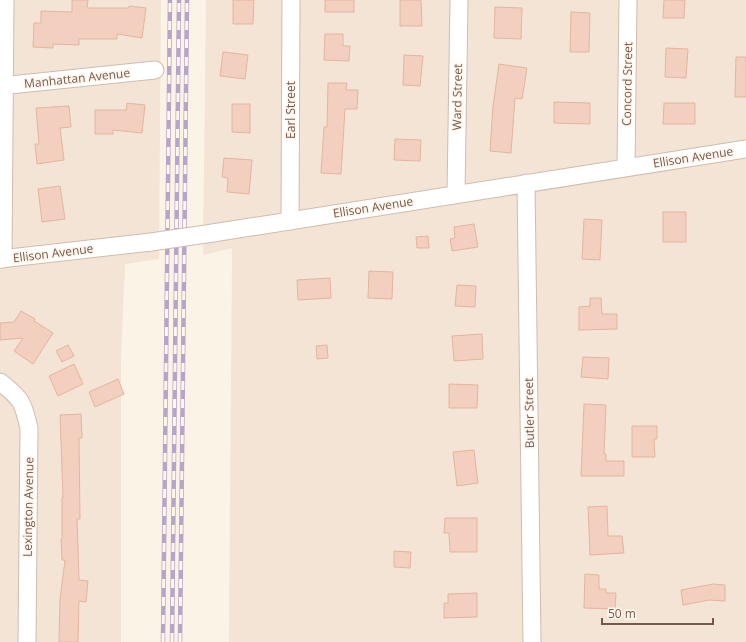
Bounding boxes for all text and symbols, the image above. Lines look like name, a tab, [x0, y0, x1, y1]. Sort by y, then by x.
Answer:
street label: Concord Street	[618, 42, 636, 126]
street label: Manhattan Avenue	[23, 64, 131, 92]
street label: Ward Street	[448, 64, 466, 130]
street label: Earl Street	[282, 81, 299, 139]
street label: Ellison Avenue	[652, 142, 735, 172]
street label: Ellison Avenue	[332, 192, 415, 222]
street label: Ellison Avenue	[12, 240, 94, 266]
street label: Butler Street	[520, 378, 538, 448]
street label: Lexington Avenue	[19, 457, 37, 557]
scale bar	[602, 600, 713, 626]
text: 50 m	[608, 605, 636, 622]

